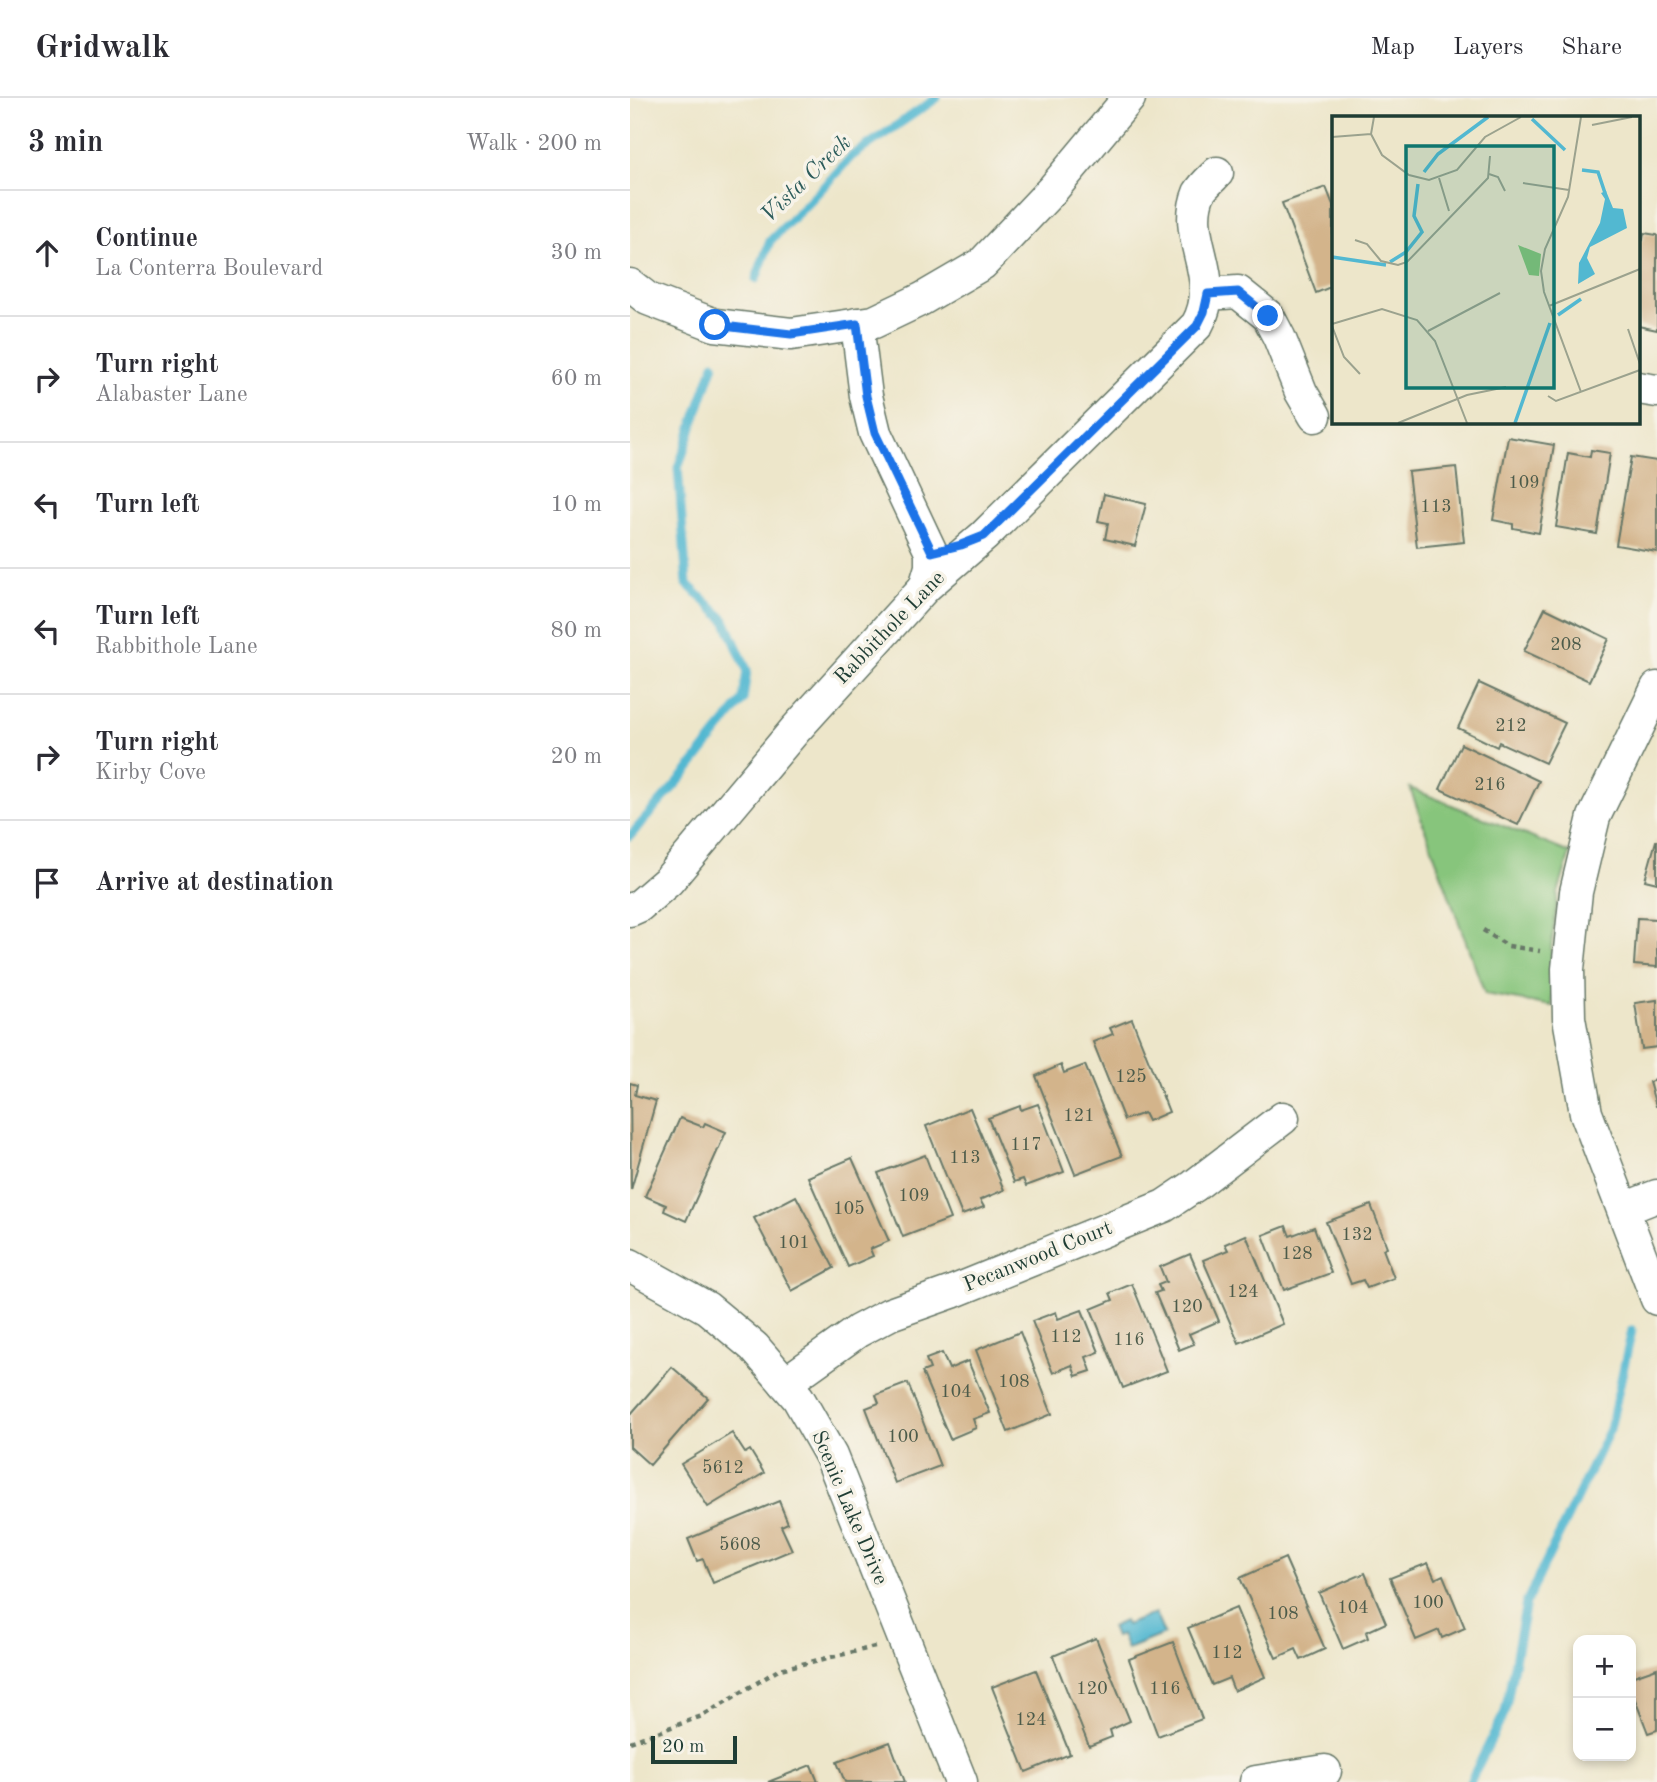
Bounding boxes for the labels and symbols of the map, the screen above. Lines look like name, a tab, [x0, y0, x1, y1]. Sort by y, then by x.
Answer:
inset map	[1332, 116, 1640, 424]
water label: Vista Creek	[756, 131, 856, 227]
route end	[1252, 300, 1283, 331]
route start	[699, 309, 730, 340]
house number: 109	[1508, 474, 1540, 492]
house number: 113	[1420, 498, 1452, 516]
street label: Rabbithole Lane	[831, 567, 949, 689]
house number: 208	[1550, 636, 1582, 654]
house number: 212	[1495, 717, 1527, 735]
house number: 216	[1474, 776, 1506, 794]
house number: 125	[1115, 1068, 1147, 1086]
house number: 121	[1063, 1107, 1095, 1125]
house number: 117	[1010, 1136, 1042, 1154]
house number: 113	[949, 1149, 981, 1167]
house number: 109	[898, 1187, 930, 1205]
house number: 105	[833, 1200, 865, 1218]
street label: Pecanwood Court	[961, 1218, 1115, 1296]
house number: 132	[1341, 1226, 1373, 1244]
house number: 101	[778, 1234, 810, 1252]
house number: 128	[1281, 1245, 1313, 1263]
house number: 124	[1227, 1283, 1259, 1301]
house number: 120	[1171, 1298, 1203, 1316]
house number: 112	[1050, 1328, 1082, 1346]
house number: 116	[1113, 1331, 1145, 1349]
house number: 108	[998, 1373, 1030, 1391]
house number: 104	[940, 1383, 972, 1401]
street label: Scenic Lake Drive	[807, 1428, 891, 1588]
house number: 100	[887, 1428, 919, 1446]
house number: 5612	[702, 1459, 744, 1477]
house number: 5608	[719, 1536, 761, 1554]
house number: 100	[1412, 1594, 1444, 1612]
house number: 104	[1337, 1599, 1369, 1617]
house number: 108	[1267, 1605, 1299, 1623]
house number: 112	[1211, 1644, 1243, 1662]
house number: 120	[1076, 1680, 1108, 1698]
house number: 116	[1149, 1680, 1181, 1698]
house number: 124	[1015, 1711, 1047, 1729]
scale bar	[651, 1733, 737, 1765]

